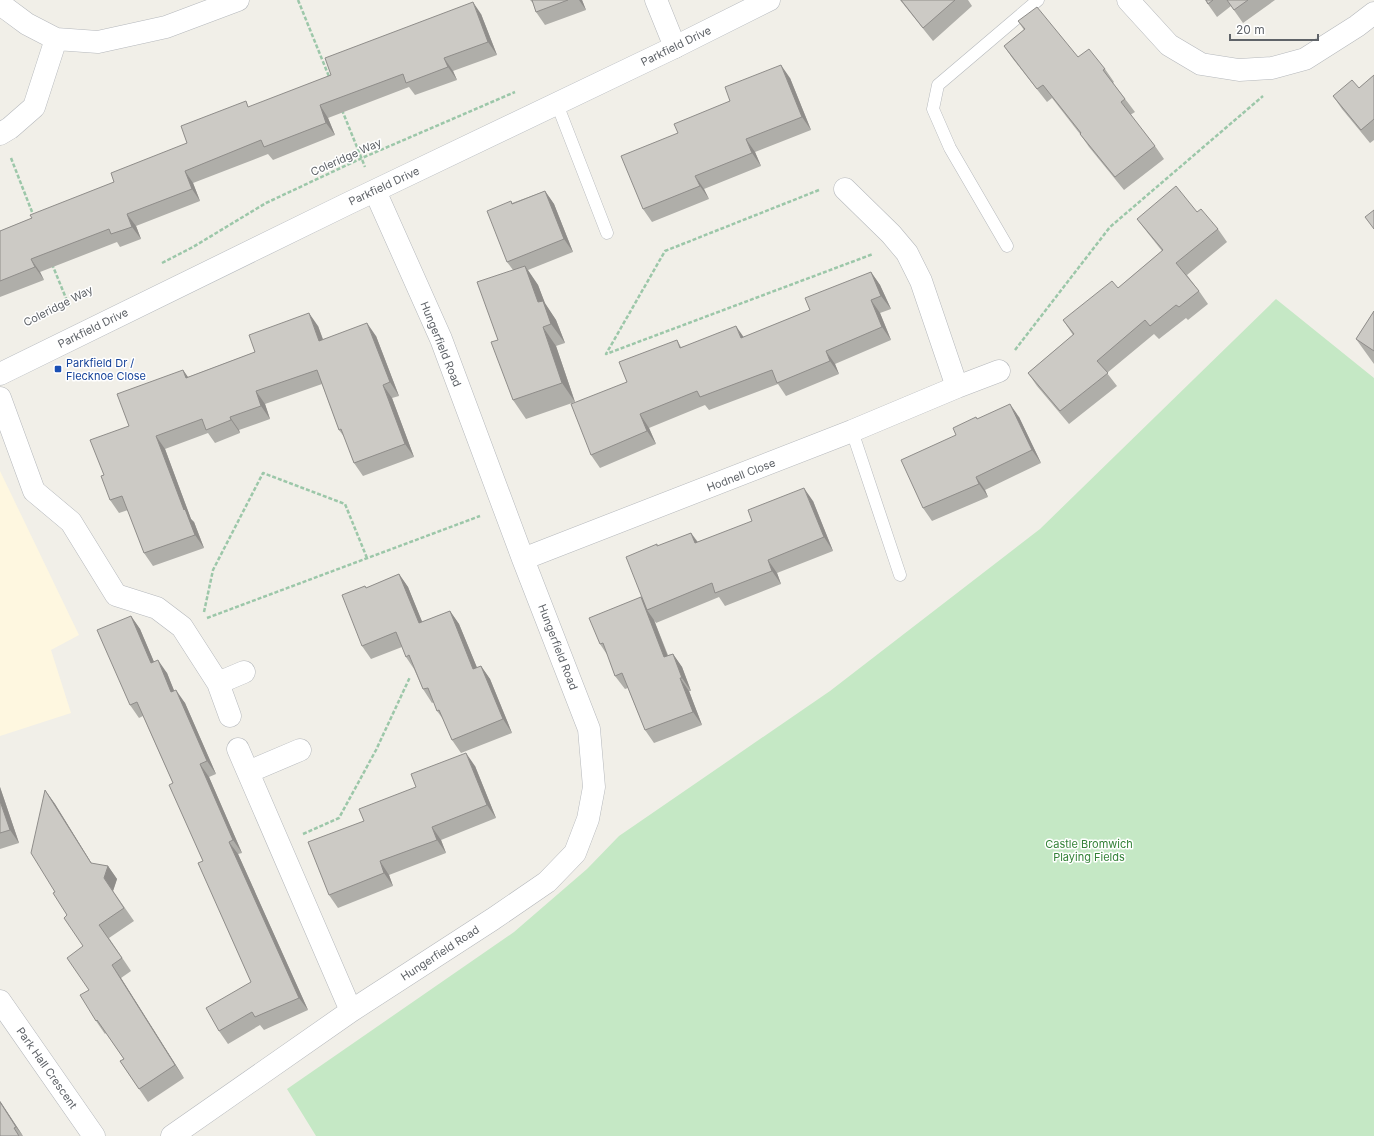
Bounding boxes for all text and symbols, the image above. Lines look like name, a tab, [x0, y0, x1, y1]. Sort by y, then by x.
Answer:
scale bar	[1230, 16, 1318, 42]
text: 20 m	[1236, 22, 1265, 37]
street label: Parkfield Drive	[639, 23, 713, 69]
street label: Coleridge Way	[308, 135, 384, 179]
street label: Parkfield Drive	[346, 163, 422, 209]
street label: Coleridge Way	[21, 282, 95, 330]
street label: Hungerfield Road	[417, 299, 465, 389]
street label: Parkfield Drive	[56, 305, 130, 351]
place label: Parkfield Dr / Flecknoe Close	[66, 356, 146, 383]
marker: Parkfield Dr / Flecknoe Close	[53, 364, 63, 374]
street label: Hodnell Close	[705, 455, 777, 495]
street label: Hungerfield Road	[535, 602, 581, 692]
park label: Castle Bromwich Playing Fields	[1045, 837, 1133, 864]
street label: Hungerfield Road	[398, 922, 482, 984]
street label: Park Hall Crescent	[14, 1024, 81, 1112]

